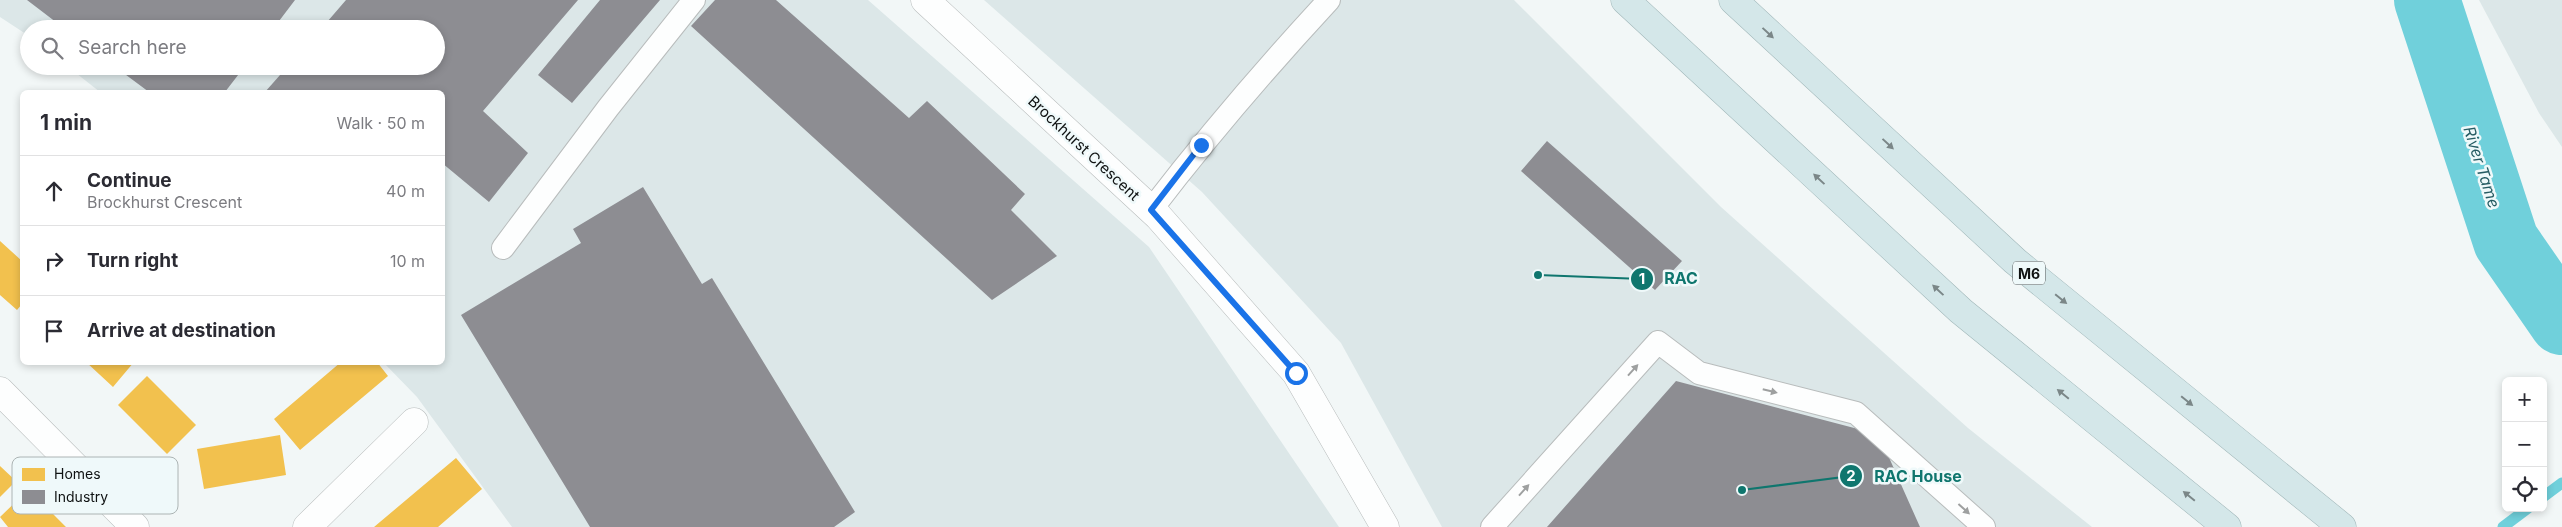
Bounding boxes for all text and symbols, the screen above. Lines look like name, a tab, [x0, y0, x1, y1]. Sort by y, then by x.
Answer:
search box	[20, 20, 445, 75]
one-way arrow	[1762, 27, 1774, 39]
icon: search	[38, 34, 66, 62]
text: Search here	[78, 36, 187, 59]
street label: Brockhurst Crescent	[1024, 91, 1144, 205]
text: 1 min	[40, 110, 92, 135]
text: Walk · 50 m	[336, 113, 425, 133]
water label: River Tame	[2459, 124, 2505, 210]
route end	[1190, 134, 1213, 157]
one-way arrow	[1881, 138, 1894, 149]
text: Continue	[87, 169, 172, 192]
one-way arrow	[1813, 173, 1825, 185]
icon: ahead	[40, 177, 68, 205]
text: 40 m	[386, 181, 425, 201]
text: Brockhurst Crescent	[87, 192, 242, 212]
icon: right	[40, 247, 68, 275]
text: Turn right	[87, 249, 178, 272]
text: 10 m	[390, 251, 425, 271]
road number: M6	[2013, 262, 2045, 284]
callout: RAC	[1629, 263, 1708, 294]
text: RAC	[1664, 268, 1698, 288]
text: 1	[1639, 269, 1645, 288]
one-way arrow	[1932, 284, 1944, 296]
one-way arrow	[2054, 293, 2067, 304]
icon: arrive	[40, 317, 68, 345]
text: Arrive at destination	[87, 319, 276, 342]
route start	[1285, 362, 1308, 385]
one-way arrow	[1627, 365, 1639, 377]
map controls	[2502, 377, 2547, 512]
button: +	[2502, 377, 2547, 422]
one-way arrow	[1763, 387, 1778, 395]
one-way arrow	[2057, 388, 2070, 399]
one-way arrow	[2180, 395, 2193, 406]
button: −	[2502, 422, 2547, 467]
legend	[12, 457, 178, 514]
callout: RAC House	[1839, 461, 1971, 492]
text: Homes	[54, 465, 101, 482]
text: 2	[1846, 466, 1856, 485]
text: RAC House	[1874, 466, 1962, 486]
button: locate	[2502, 467, 2547, 512]
one-way arrow	[1518, 485, 1530, 497]
text: Industry	[54, 488, 108, 505]
one-way arrow	[2183, 491, 2196, 502]
one-way arrow	[1957, 503, 1969, 515]

